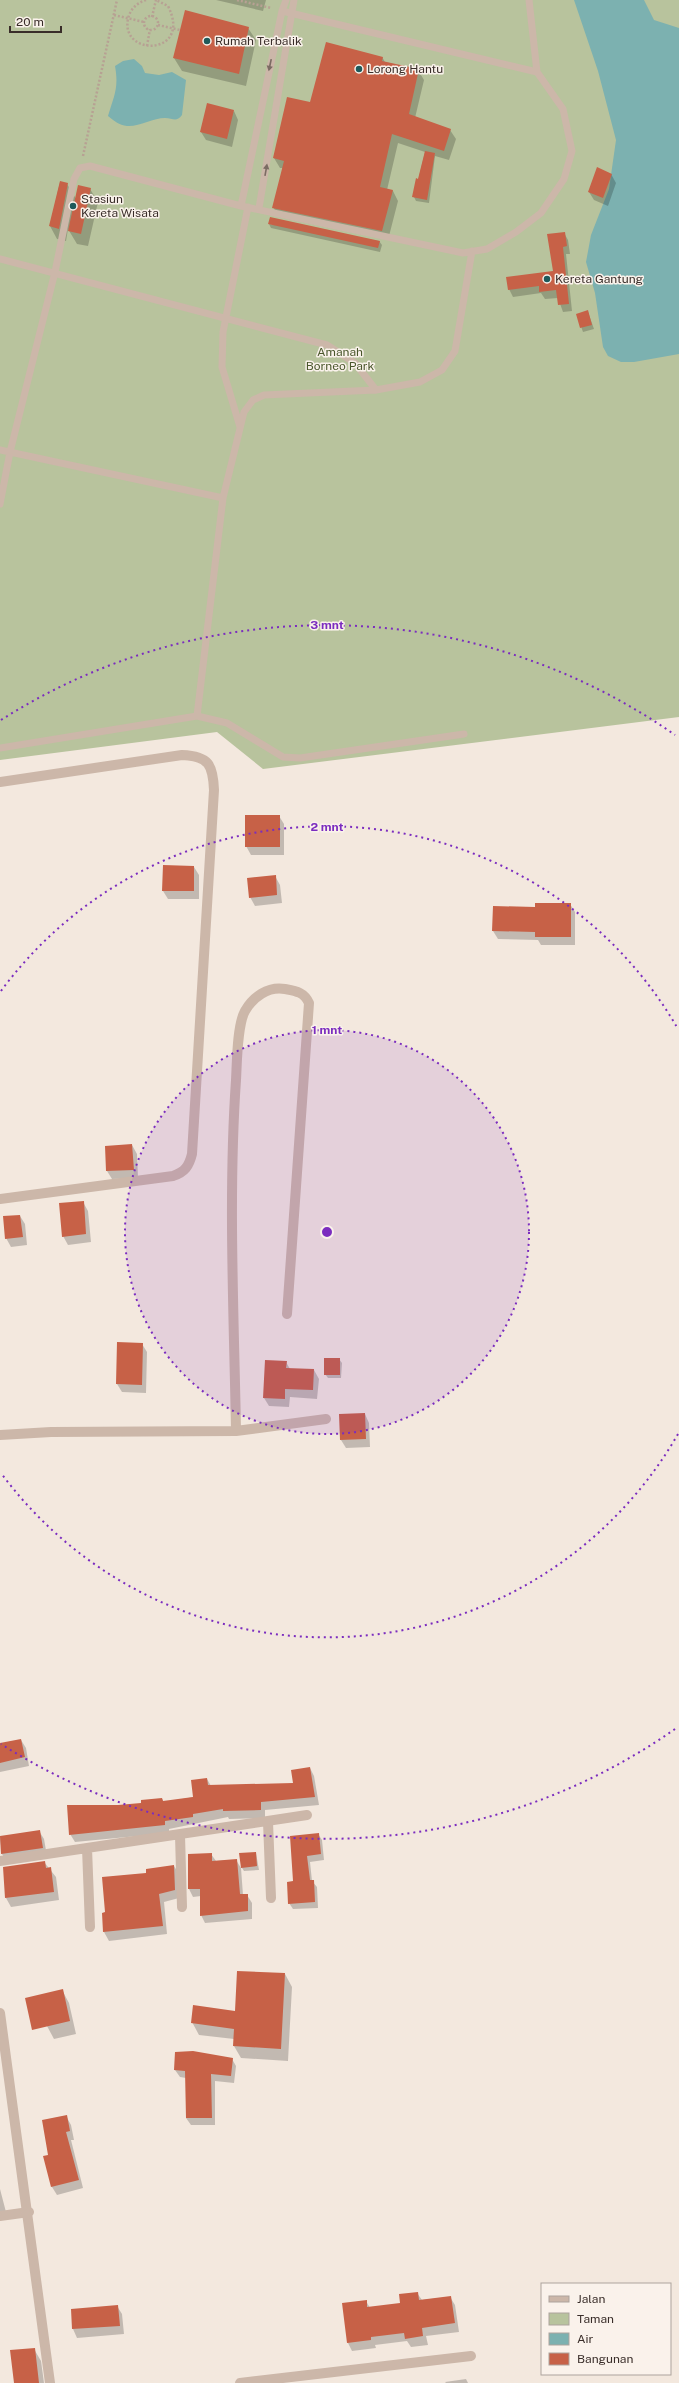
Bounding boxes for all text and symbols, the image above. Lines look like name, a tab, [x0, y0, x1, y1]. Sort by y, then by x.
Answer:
scale bar	[10, 8, 61, 34]
text: 20 m	[16, 15, 44, 29]
place label: Rumah Terbalik	[215, 34, 302, 48]
marker: Rumah Terbalik	[202, 36, 212, 46]
one-way arrow	[267, 59, 273, 71]
place label: Lorong Hantu	[367, 62, 443, 76]
marker: Lorong Hantu	[354, 64, 364, 74]
one-way arrow	[263, 164, 269, 176]
place label: Stasiun Kereta Wisata	[81, 192, 159, 220]
marker: Stasiun Kereta Wisata	[68, 201, 78, 211]
place label: Kereta Gantung	[555, 272, 643, 286]
marker: Kereta Gantung	[542, 274, 552, 284]
park label: Amanah Borneo Park	[306, 345, 375, 373]
text: 3 mnt	[310, 618, 344, 632]
text: 2 mnt	[311, 820, 343, 834]
text: 1 mnt	[312, 1023, 342, 1037]
centre of rings	[320, 1225, 334, 1239]
legend	[541, 2283, 671, 2375]
text: Jalan	[577, 2292, 606, 2306]
text: Taman	[577, 2312, 614, 2326]
text: Air	[577, 2332, 594, 2346]
text: Bangunan	[577, 2352, 633, 2366]

